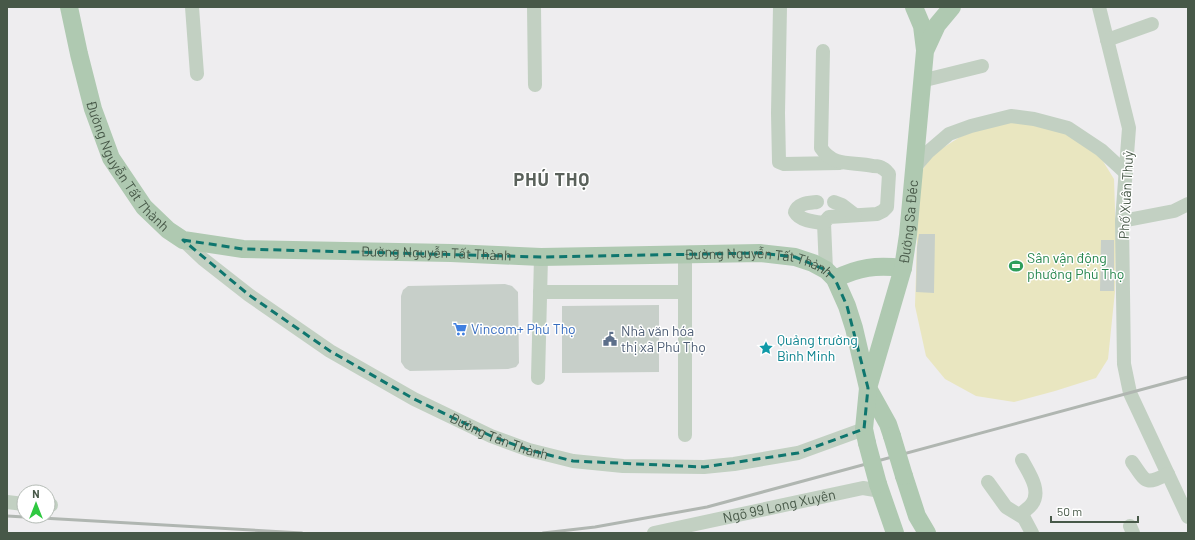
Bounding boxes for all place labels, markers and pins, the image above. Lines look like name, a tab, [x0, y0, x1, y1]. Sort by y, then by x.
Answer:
place label: Sân vận động phường Phú Thọ	[1027, 249, 1124, 282]
sports icon: Sân vận động phường Phú Thọ	[1008, 258, 1024, 274]
place label: Vincom+ Phú Thọ	[471, 320, 576, 337]
supermarket icon: Vincom+ Phú Thọ	[452, 321, 468, 337]
place label: Nhà văn hóa thị xã Phú Thọ	[621, 322, 706, 355]
public building icon: Nhà văn hóa thị xã Phú Thọ	[602, 331, 618, 347]
place label: Quảng trường Bình Minh	[777, 331, 858, 364]
place icon: Quảng trường Bình Minh	[758, 340, 774, 356]

